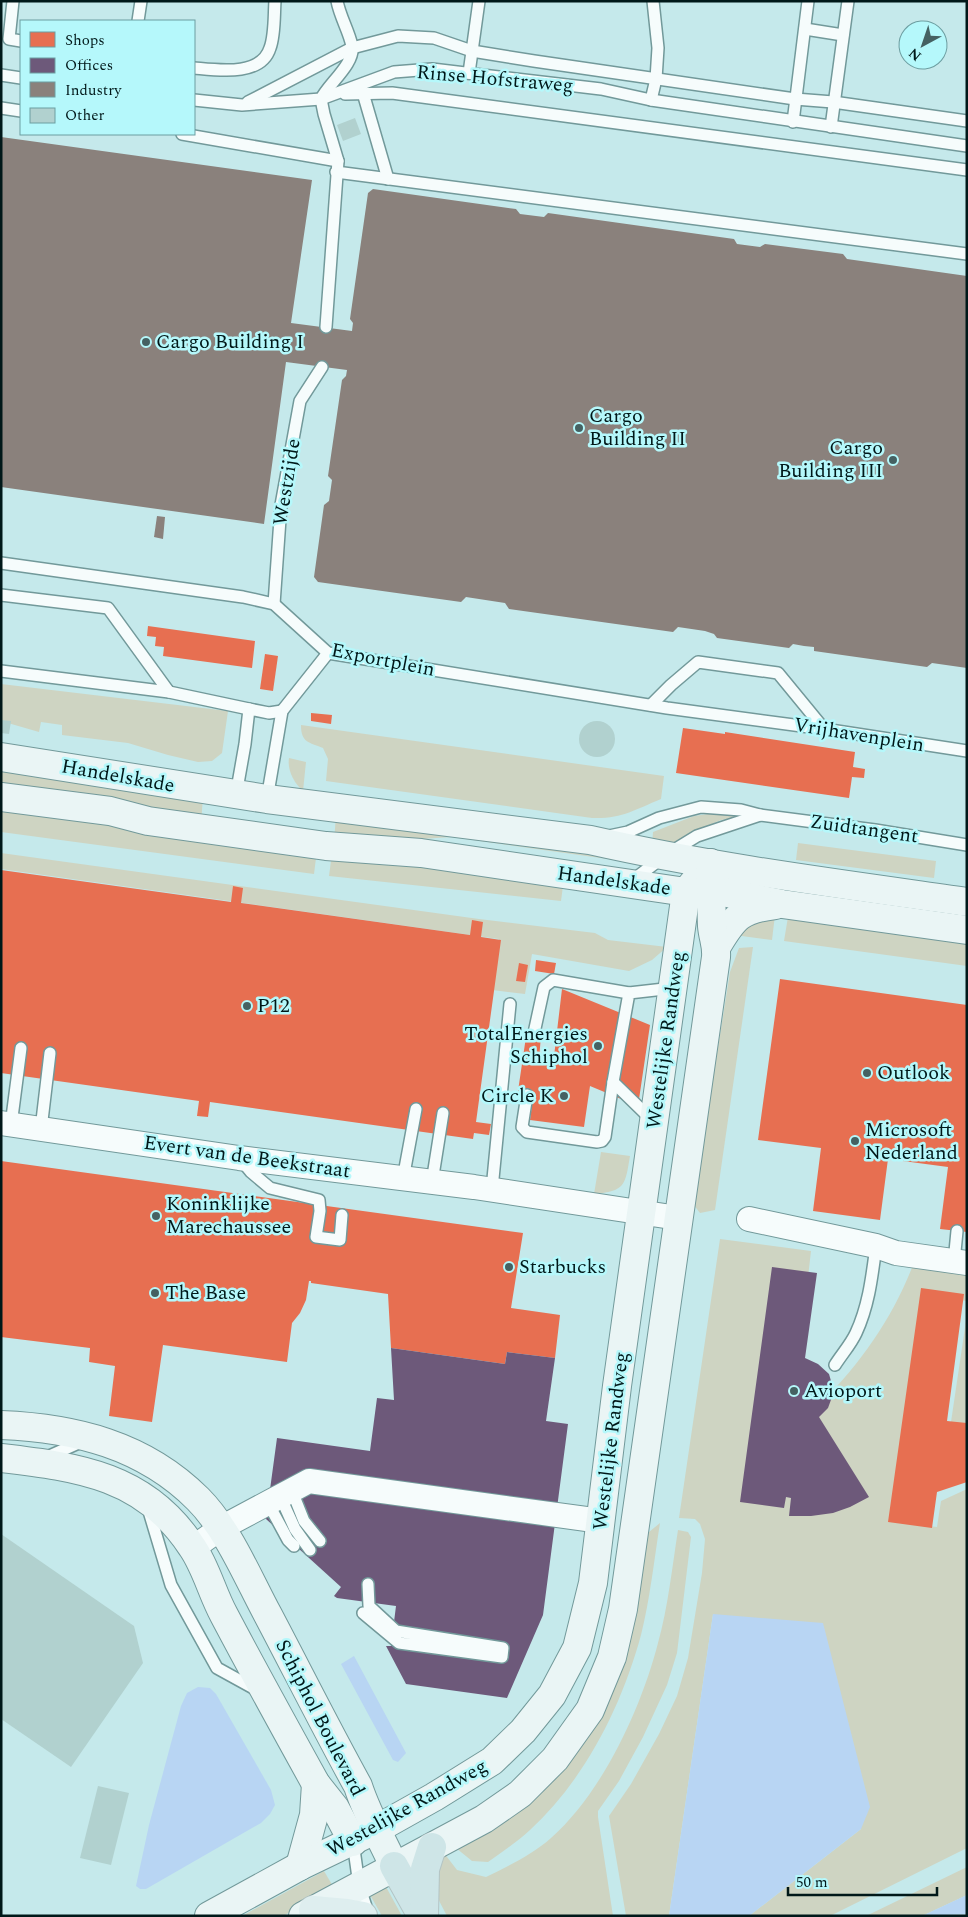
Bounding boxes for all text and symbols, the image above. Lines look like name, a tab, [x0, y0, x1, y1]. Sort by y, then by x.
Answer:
legend	[20, 20, 195, 135]
north arrow	[898, 20, 948, 70]
text: Shops	[65, 29, 105, 52]
text: N	[904, 43, 926, 66]
text: Offices	[65, 54, 113, 77]
street label: Rinse Hofstraweg	[415, 57, 575, 101]
text: Industry	[65, 79, 122, 102]
text: Other	[65, 104, 104, 127]
place label: Cargo Building I	[156, 327, 304, 357]
marker: Cargo Building I	[140, 336, 152, 348]
place label: Cargo Building II	[589, 401, 686, 454]
marker: Cargo Building II	[573, 422, 585, 434]
place label: Cargo Building III	[778, 433, 883, 486]
street label: Westzijde	[265, 436, 309, 528]
marker: Cargo Building III	[887, 454, 899, 466]
street label: Exportplein	[328, 635, 438, 685]
street label: Vrijhavenplein	[792, 710, 926, 760]
street label: Handelskade	[59, 751, 177, 801]
street label: Zuidtangent	[808, 807, 920, 851]
street label: Handelskade	[555, 858, 673, 904]
street label: Westelijke Randweg	[639, 949, 693, 1131]
place label: P12	[257, 991, 290, 1021]
marker: P12	[241, 1000, 253, 1012]
place label: TotalEnergies Schiphol	[464, 1019, 588, 1072]
marker: TotalEnergies Schiphol	[592, 1040, 604, 1052]
place label: Outlook	[877, 1058, 950, 1088]
marker: Outlook	[861, 1067, 873, 1079]
place label: Circle K	[481, 1081, 555, 1111]
marker: Circle K	[558, 1090, 570, 1102]
place label: Microsoft Nederland	[865, 1115, 958, 1168]
street label: Evert van de Beekstraat	[142, 1128, 352, 1186]
marker: Microsoft Nederland	[849, 1135, 861, 1147]
place label: Koninklijke Marechaussee	[166, 1189, 291, 1242]
marker: Koninklijke Marechaussee	[150, 1210, 162, 1222]
place label: Starbucks	[519, 1252, 606, 1282]
marker: Starbucks	[503, 1261, 515, 1273]
place label: The Base	[165, 1278, 246, 1308]
marker: The Base	[149, 1287, 161, 1299]
street label: Westelijke Randweg	[585, 1350, 637, 1532]
place label: Avioport	[804, 1376, 882, 1406]
marker: Avioport	[788, 1385, 800, 1397]
street label: Schiphol Boulevard	[267, 1634, 373, 1802]
street label: Westelijke Randweg	[321, 1751, 493, 1865]
scale bar	[788, 1864, 937, 1896]
text: 50 m	[796, 1871, 828, 1894]

